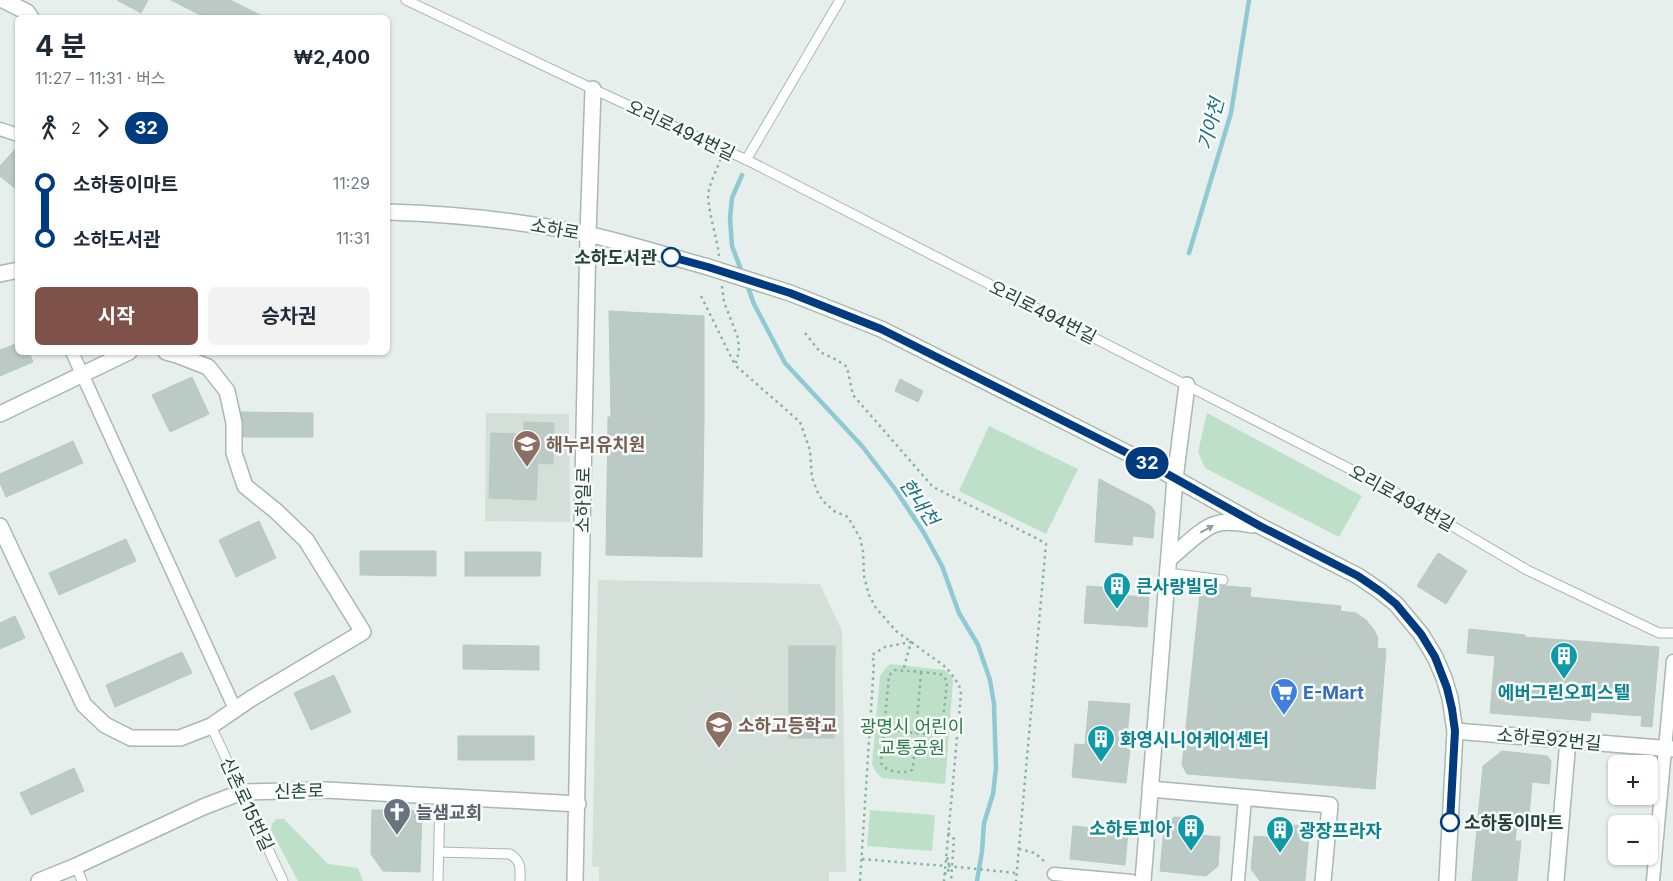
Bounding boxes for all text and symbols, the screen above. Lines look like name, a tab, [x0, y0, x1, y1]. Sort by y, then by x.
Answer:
text: 4 분	[35, 29, 86, 63]
text: ₩2,400	[293, 46, 370, 69]
text: 11:27 – 11:31 · 버스	[35, 68, 166, 88]
water label: 기아천	[1193, 94, 1229, 152]
street label: 오리로494번길	[623, 96, 739, 164]
icon: walk	[35, 114, 63, 142]
icon: forward	[89, 114, 117, 142]
text: 32	[135, 117, 158, 138]
text: 2	[71, 118, 81, 138]
text: 소하동이마트	[73, 173, 178, 196]
text: 11:29	[333, 173, 370, 193]
street label: 소하로	[529, 214, 581, 244]
text: 소하도서관	[73, 228, 160, 251]
text: 11:31	[336, 228, 370, 248]
place label: 소하도서관	[574, 247, 657, 268]
marker: 소하도서관	[661, 247, 681, 267]
street label: 오리로494번길	[986, 276, 1100, 348]
button: 시작	[35, 287, 198, 345]
button: 승차권	[208, 287, 370, 345]
school or university icon: 해누리유치원	[512, 429, 542, 468]
place label: 해누리유치원	[546, 434, 645, 455]
line badge: 32	[1124, 447, 1170, 479]
text: 32	[1136, 452, 1158, 473]
street label: 오리로494번길	[1346, 460, 1458, 536]
street label: 소하일로	[572, 467, 594, 533]
water label: 한내천	[895, 474, 944, 531]
one-way arrow	[1199, 525, 1214, 533]
building icon: 큰사랑빌딩	[1102, 571, 1132, 610]
place label: 큰사랑빌딩	[1136, 576, 1219, 597]
building icon: 에버그린오피스텔	[1549, 641, 1579, 680]
supermarket icon: E-Mart	[1269, 677, 1299, 716]
place label: E-Mart	[1303, 682, 1364, 703]
place label: 에버그린오피스텔	[1498, 682, 1630, 703]
school or university icon: 소하고등학교	[704, 710, 734, 749]
place label: 소하고등학교	[738, 715, 837, 736]
park label: 광명시 어린이 교통공원	[860, 716, 964, 758]
building icon: 화영시니어케어센터	[1086, 724, 1116, 763]
street label: 소하로92번길	[1496, 724, 1602, 754]
place label: 화영시니어케어센터	[1120, 729, 1269, 750]
street label: 신촌로15번길	[216, 754, 278, 854]
map controls	[1608, 755, 1658, 865]
button: +	[1608, 755, 1658, 805]
street label: 신촌로	[274, 780, 324, 802]
church icon: 늘샘교회	[382, 797, 412, 836]
place label: 늘샘교회	[416, 802, 482, 823]
marker: 소하동이마트	[1440, 812, 1460, 832]
place label: 소하동이마트	[1464, 812, 1563, 833]
building icon: 소하토피아	[1176, 813, 1206, 852]
building icon: 광장프라자	[1265, 815, 1295, 854]
button: −	[1608, 815, 1658, 865]
place label: 소하토피아	[1089, 818, 1172, 839]
place label: 광장프라자	[1299, 820, 1382, 841]

